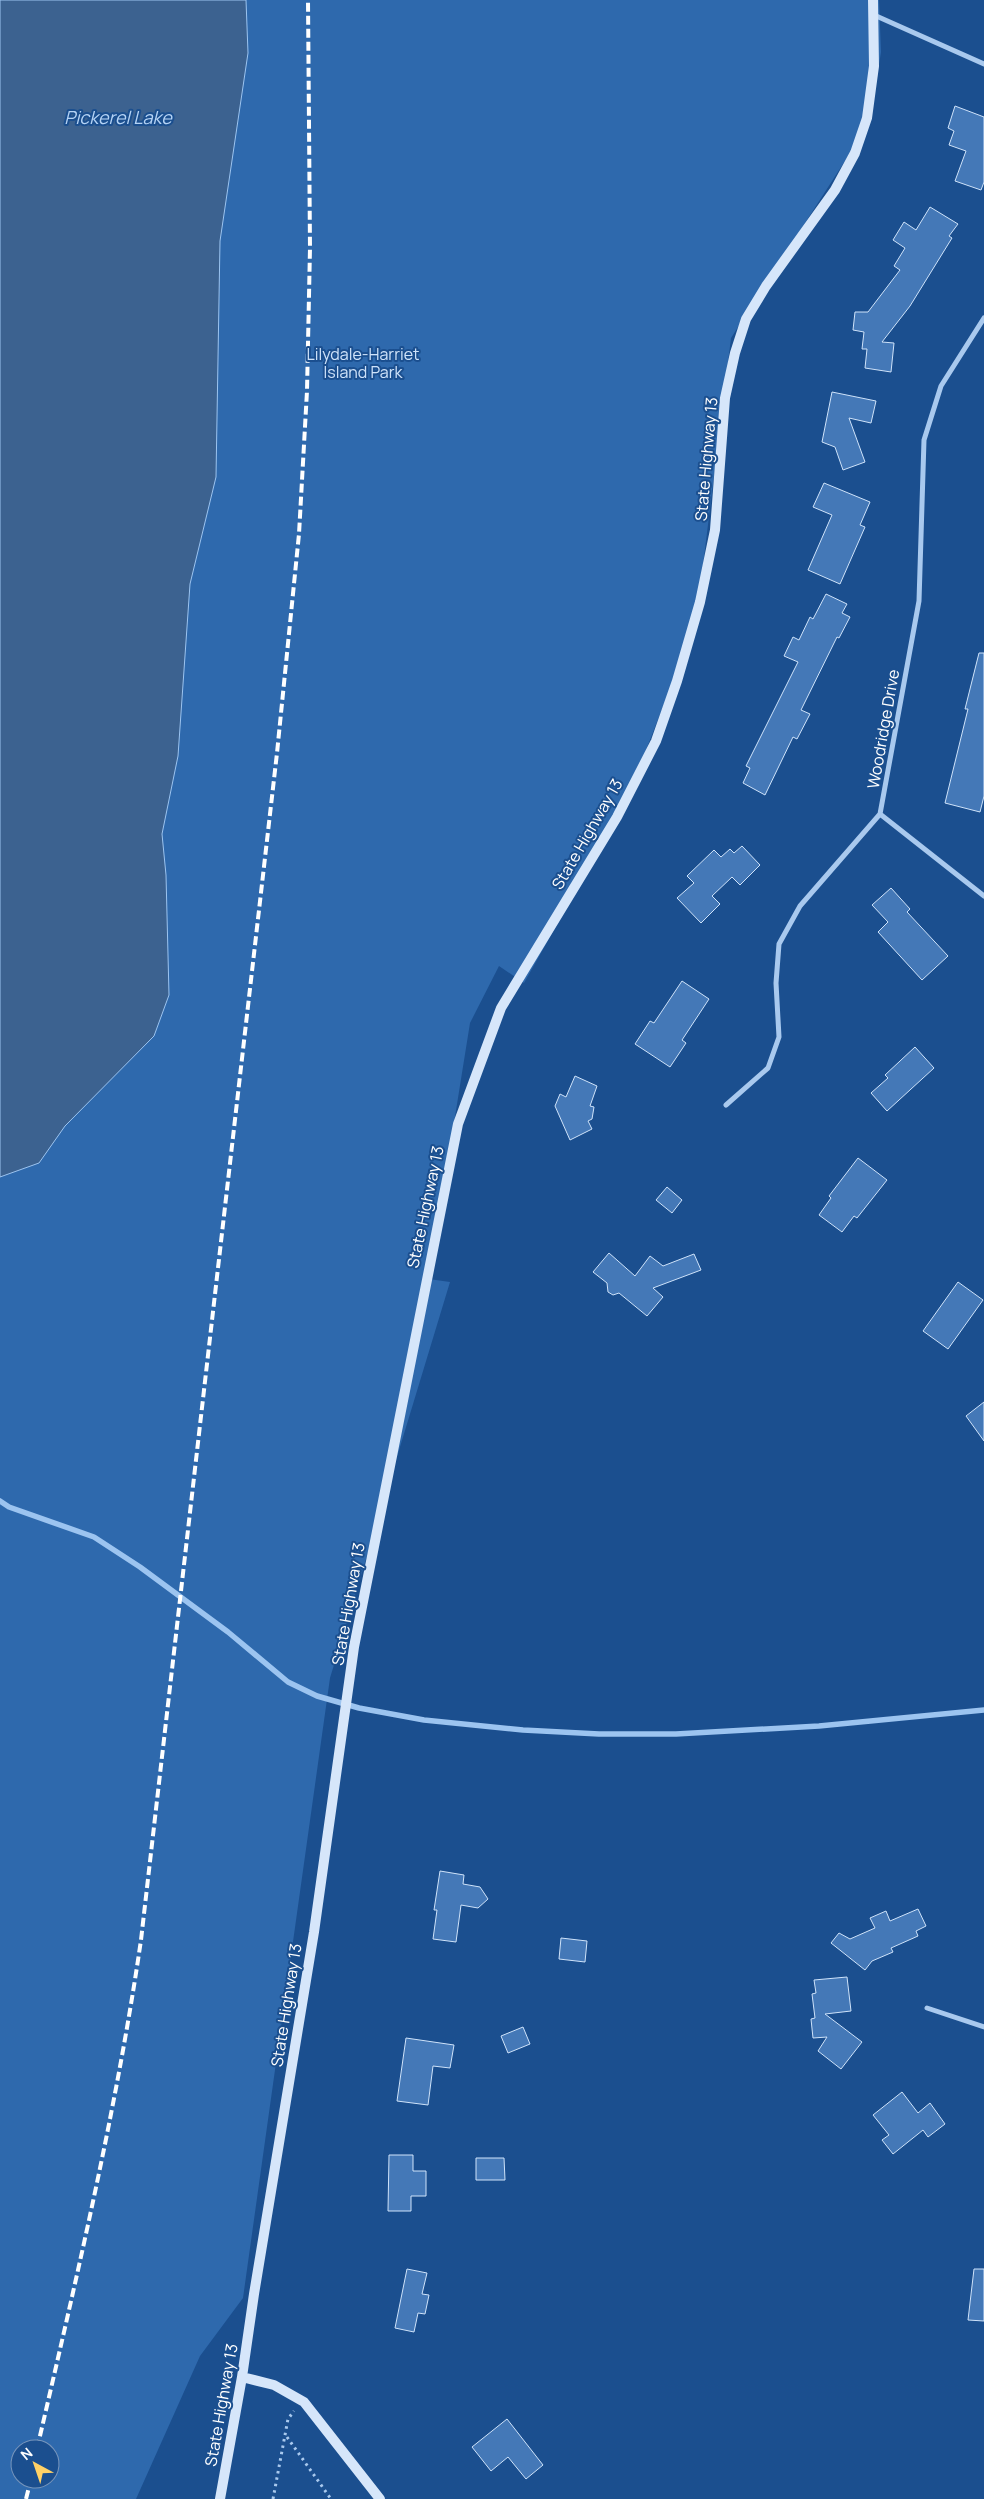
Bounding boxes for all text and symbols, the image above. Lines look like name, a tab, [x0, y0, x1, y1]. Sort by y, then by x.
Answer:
water label: Pickerel Lake	[64, 105, 173, 129]
park label: Lilydale-Harriet Island Park	[307, 343, 419, 383]
street label: State Highway 13	[690, 396, 722, 522]
street label: Woodridge Drive	[862, 668, 904, 790]
street label: State Highway 13	[546, 775, 628, 893]
street label: State Highway 13	[401, 1144, 449, 1270]
street label: State Highway 13	[326, 1541, 370, 1667]
street label: State Highway 13	[265, 1942, 307, 2068]
street label: State Highway 13	[199, 2342, 243, 2468]
north arrow	[10, 2439, 60, 2489]
text: N	[16, 2443, 36, 2464]

